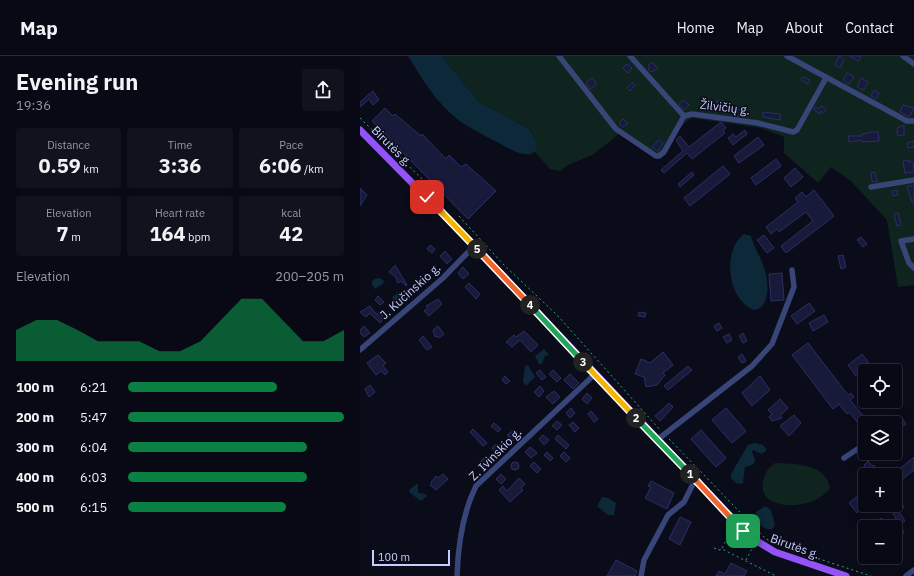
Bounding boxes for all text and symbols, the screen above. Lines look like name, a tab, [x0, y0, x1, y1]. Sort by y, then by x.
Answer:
text: Map	[20, 16, 58, 40]
text: Home	[677, 19, 714, 37]
text: Map	[736, 19, 763, 37]
text: About	[785, 19, 823, 37]
text: Contact	[845, 19, 894, 37]
text: Evening run	[16, 67, 138, 96]
button: share	[302, 69, 344, 111]
street label: Žilvičių g.	[699, 96, 751, 118]
text: 19:36	[16, 97, 51, 114]
street label: Birutės g.	[369, 123, 415, 169]
text: Distance	[47, 138, 90, 152]
text: Time	[168, 138, 192, 152]
text: Pace	[279, 138, 303, 152]
text: 0.59	[39, 152, 81, 179]
text: 3:36	[159, 152, 201, 179]
text: 6:06	[259, 152, 302, 179]
text: km	[81, 162, 99, 176]
text: /km	[302, 162, 324, 176]
pin	[410, 180, 444, 214]
icon: check	[416, 186, 438, 208]
text: Elevation	[46, 206, 91, 220]
text: Heart rate	[155, 206, 205, 220]
text: kcal	[281, 206, 301, 220]
text: 7	[57, 220, 69, 247]
text: 164	[150, 220, 186, 247]
text: 42	[279, 220, 303, 247]
text: m	[69, 230, 81, 244]
text: bpm	[186, 230, 210, 244]
pin: 5	[467, 239, 487, 259]
text: 5	[474, 242, 480, 256]
street label: J. Kučinskio g.	[377, 260, 443, 322]
text: Elevation	[16, 268, 70, 285]
text: 200–205 m	[275, 268, 344, 285]
pin: 4	[520, 295, 540, 315]
text: 4	[527, 298, 533, 312]
pin: 3	[573, 352, 593, 372]
text: 3	[580, 355, 586, 369]
map controls	[858, 364, 902, 564]
button: locate	[858, 364, 902, 408]
text: 100 m	[16, 379, 54, 396]
text: 6:21	[80, 379, 107, 396]
pin: 2	[626, 408, 646, 428]
text: 200 m	[16, 409, 54, 426]
text: 5:47	[80, 409, 107, 426]
text: 2	[633, 411, 639, 425]
button: layers	[858, 416, 902, 460]
street label: Z. Ivinskio g.	[466, 425, 524, 483]
text: 300 m	[16, 439, 54, 456]
text: 6:04	[80, 439, 107, 456]
pin: 1	[680, 464, 700, 484]
text: 1	[687, 467, 693, 481]
button: +	[858, 468, 902, 512]
text: 400 m	[16, 469, 54, 486]
text: 6:03	[80, 469, 107, 486]
text: 500 m	[16, 499, 54, 516]
text: 6:15	[80, 499, 107, 516]
pin	[726, 514, 760, 548]
icon: arrive	[732, 520, 754, 542]
button: −	[858, 520, 902, 564]
street label: Birutės g.	[768, 530, 822, 562]
scale bar	[372, 548, 450, 567]
text: 100 m	[378, 550, 410, 564]

